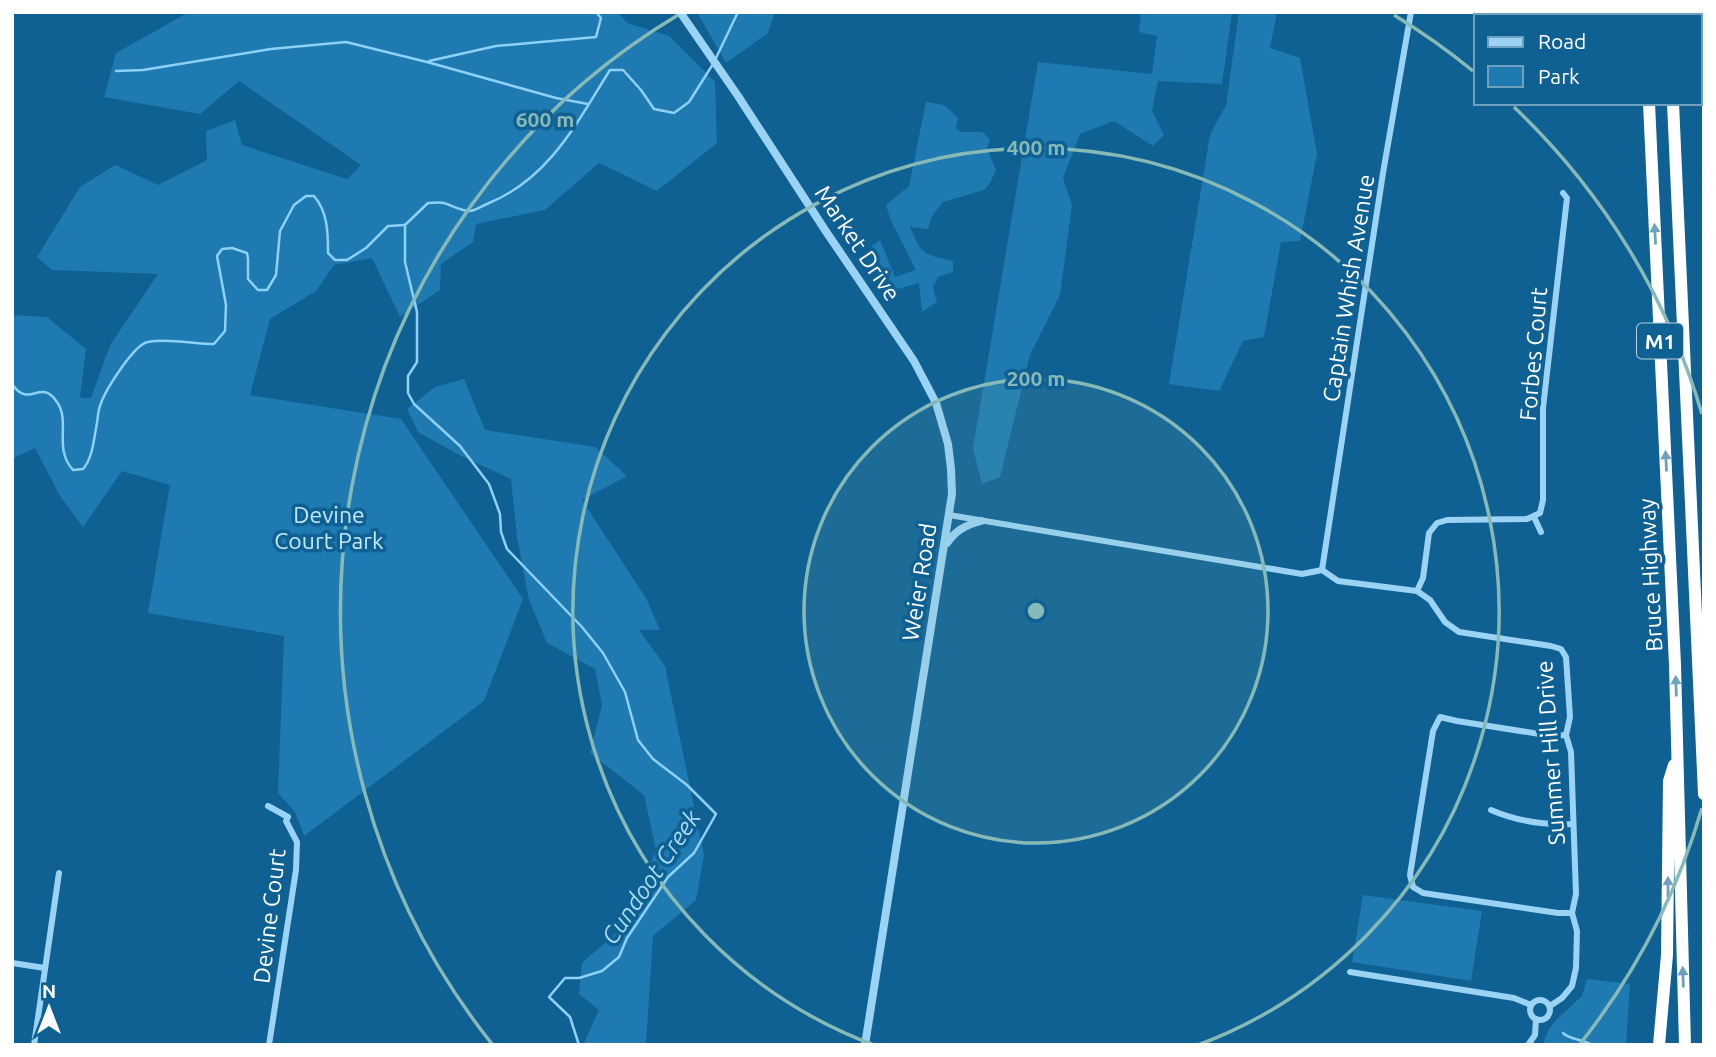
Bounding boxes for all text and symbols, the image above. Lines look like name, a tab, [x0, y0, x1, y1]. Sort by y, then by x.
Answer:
legend	[1474, 14, 1702, 105]
text: Road	[1538, 29, 1586, 53]
text: Park	[1538, 64, 1580, 88]
text: 600 m	[516, 107, 574, 131]
text: 400 m	[1007, 135, 1065, 159]
street label: Captain Whish Avenue	[1318, 172, 1378, 404]
street label: Market Drive	[810, 181, 906, 305]
one-way arrow	[1650, 223, 1661, 245]
street label: Forbes Court	[1515, 286, 1551, 422]
road number: M1	[1637, 324, 1683, 358]
text: 200 m	[1007, 366, 1065, 390]
one-way arrow	[1660, 450, 1671, 472]
street label: Bruce Highway	[1633, 498, 1667, 652]
park label: Devine Court Park	[274, 502, 384, 553]
street label: Weier Road	[897, 521, 941, 643]
centre of rings	[1024, 599, 1048, 623]
street label: Summer Hill Drive	[1531, 660, 1569, 846]
one-way arrow	[1670, 675, 1681, 697]
water label: Cundoot Creek	[596, 804, 706, 949]
street label: Devine Court	[248, 847, 290, 985]
one-way arrow	[1662, 876, 1674, 898]
one-way arrow	[1677, 965, 1688, 987]
north arrow	[14, 973, 84, 1043]
text: N	[42, 980, 56, 1002]

